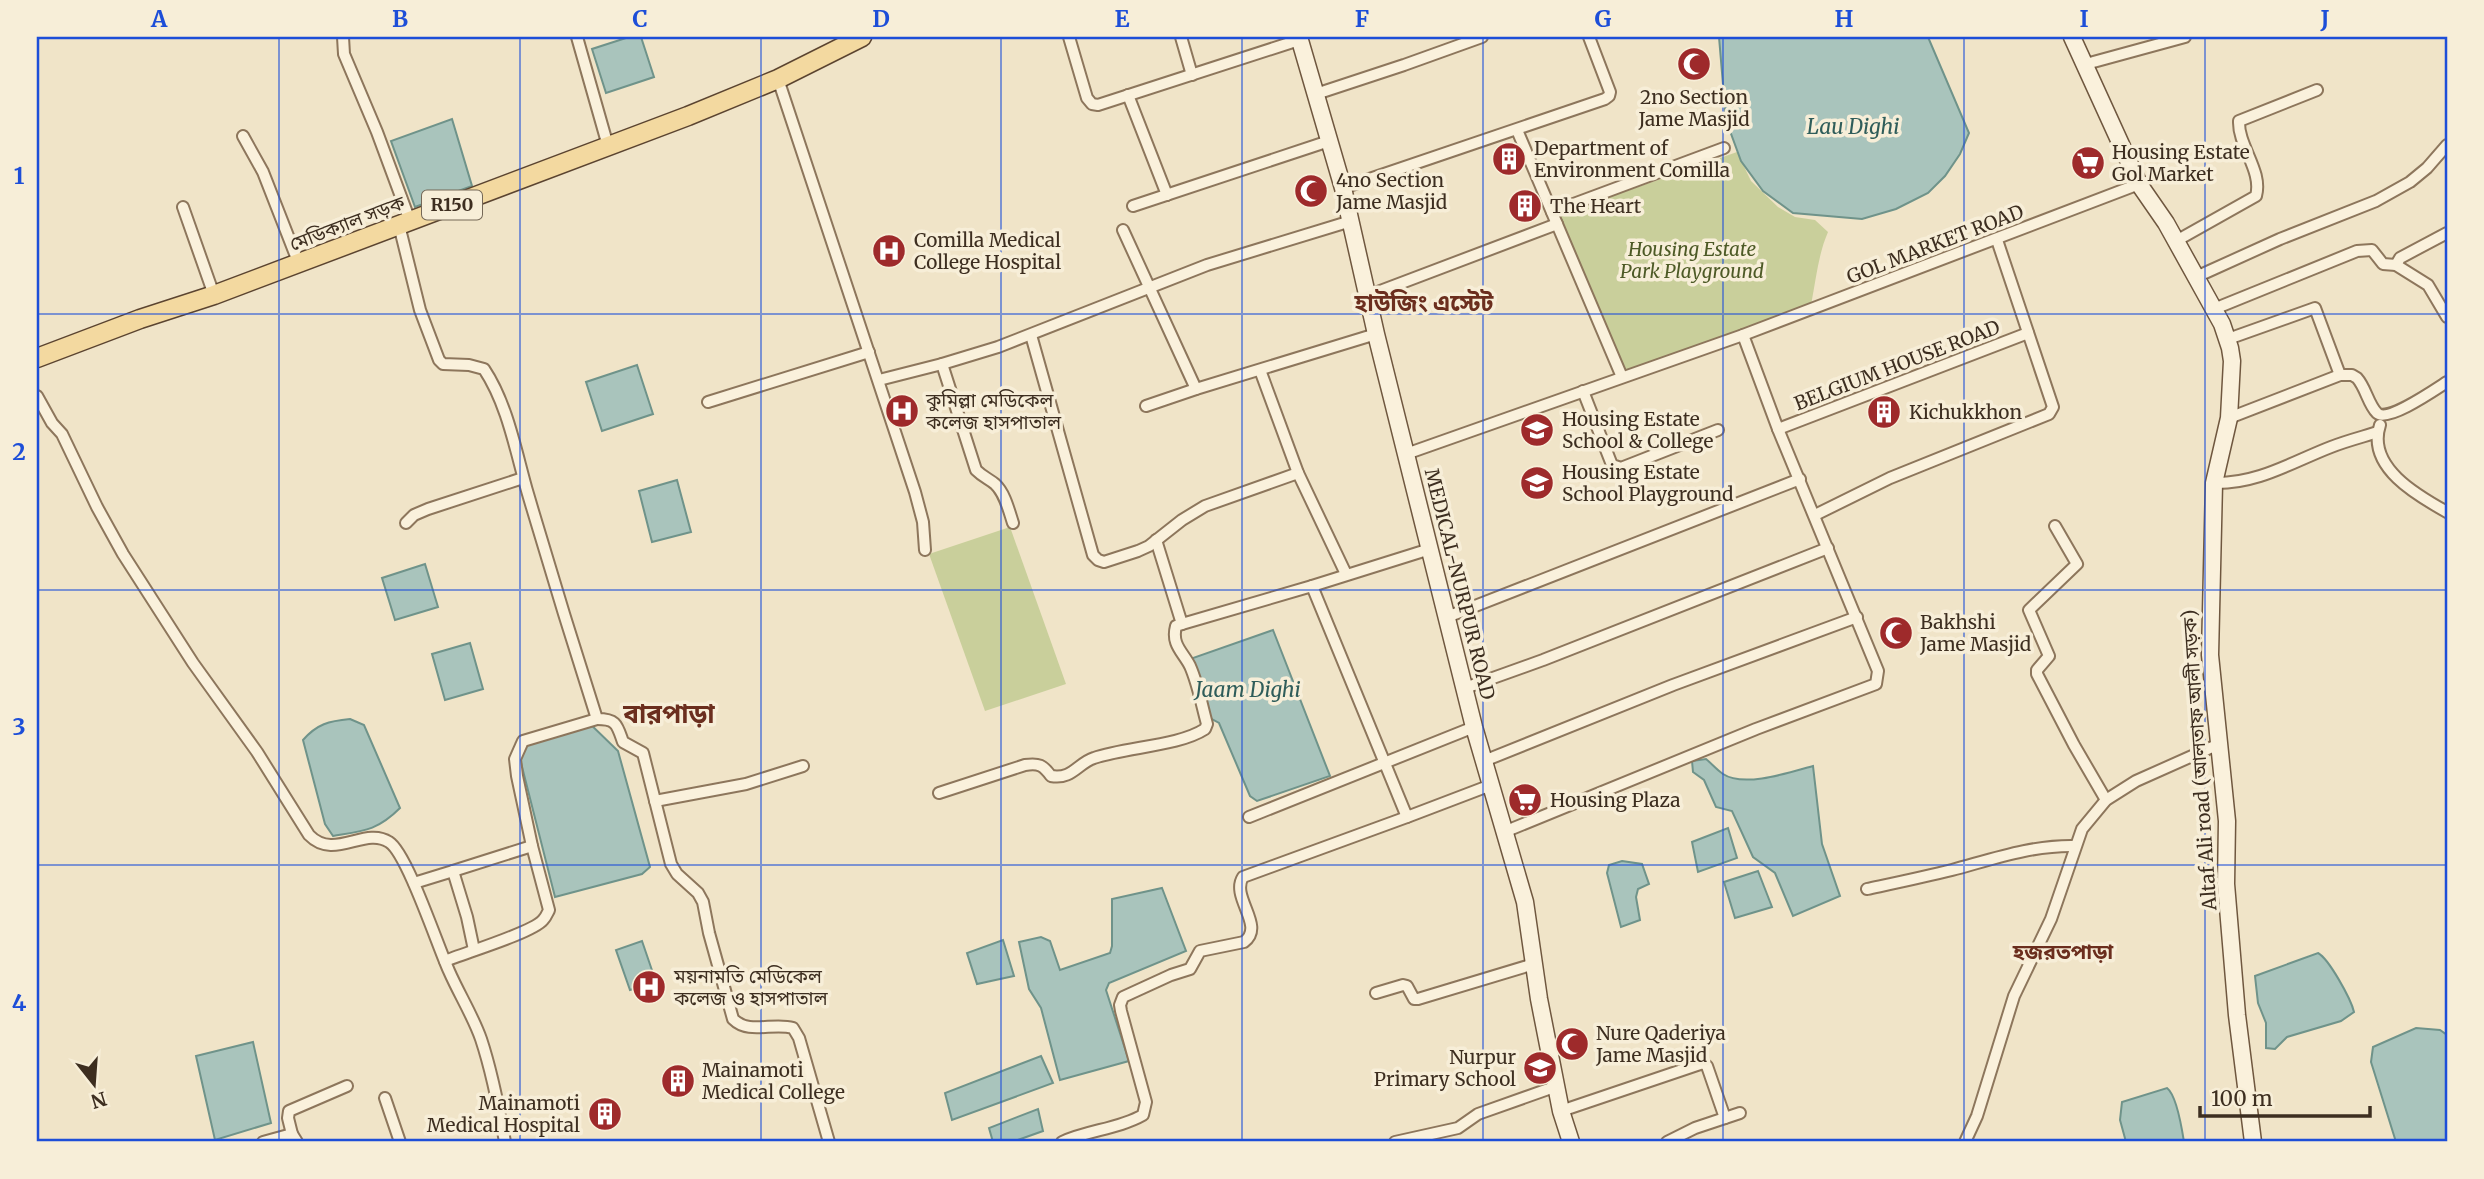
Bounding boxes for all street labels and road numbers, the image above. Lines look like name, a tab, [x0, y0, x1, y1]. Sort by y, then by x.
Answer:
street label: মেডিক্যাল সড়ক	[286, 190, 409, 256]
road number: R150	[422, 190, 482, 220]
street label: GOL MARKET ROAD	[1843, 199, 2027, 289]
street label: BELGIUM HOUSE ROAD	[1791, 315, 2003, 415]
street label: MEDICAL-NURPUR ROAD	[1420, 466, 1500, 702]
street label: Altaf Ali road (আলতাফ আলী সড়ক)	[2177, 609, 2222, 912]

